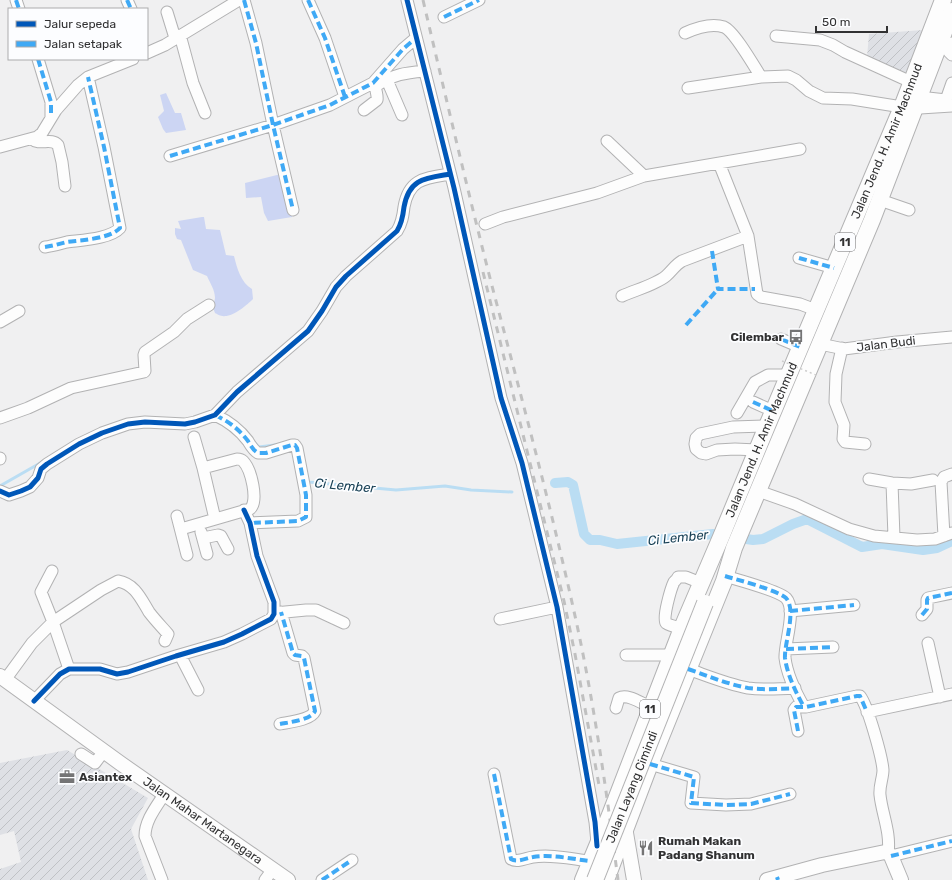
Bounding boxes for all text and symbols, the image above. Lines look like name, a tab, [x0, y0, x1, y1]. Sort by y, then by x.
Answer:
legend	[8, 8, 148, 60]
scale bar	[816, 8, 887, 34]
text: 50 m	[822, 15, 850, 29]
text: Jalur sepeda	[44, 17, 116, 31]
text: Jalan setapak	[44, 37, 123, 51]
street label: Jalan Jend. H. Amir Machmud	[848, 61, 925, 221]
road number: 11	[835, 233, 855, 251]
bus stop icon: Cilembar	[787, 328, 805, 346]
place label: Cilembar	[730, 330, 785, 344]
street label: Jalan Budi	[856, 333, 916, 355]
street label: Jalan Jend. H. Amir Machmud	[723, 360, 800, 520]
water label: Ci Lember	[314, 475, 377, 496]
water label: Ci Lember	[647, 527, 710, 548]
road number: 11	[640, 700, 660, 718]
street label: Jalan Layang Cimindi	[603, 729, 660, 845]
office icon: Asiantex	[58, 768, 76, 786]
place label: Asiantex	[79, 770, 132, 784]
street label: Jalan Mahar Martanegara	[140, 774, 265, 867]
place label: Rumah Makan Padang Shanum	[658, 834, 755, 862]
restaurant icon: Rumah Makan Padang Shanum	[637, 839, 655, 857]

